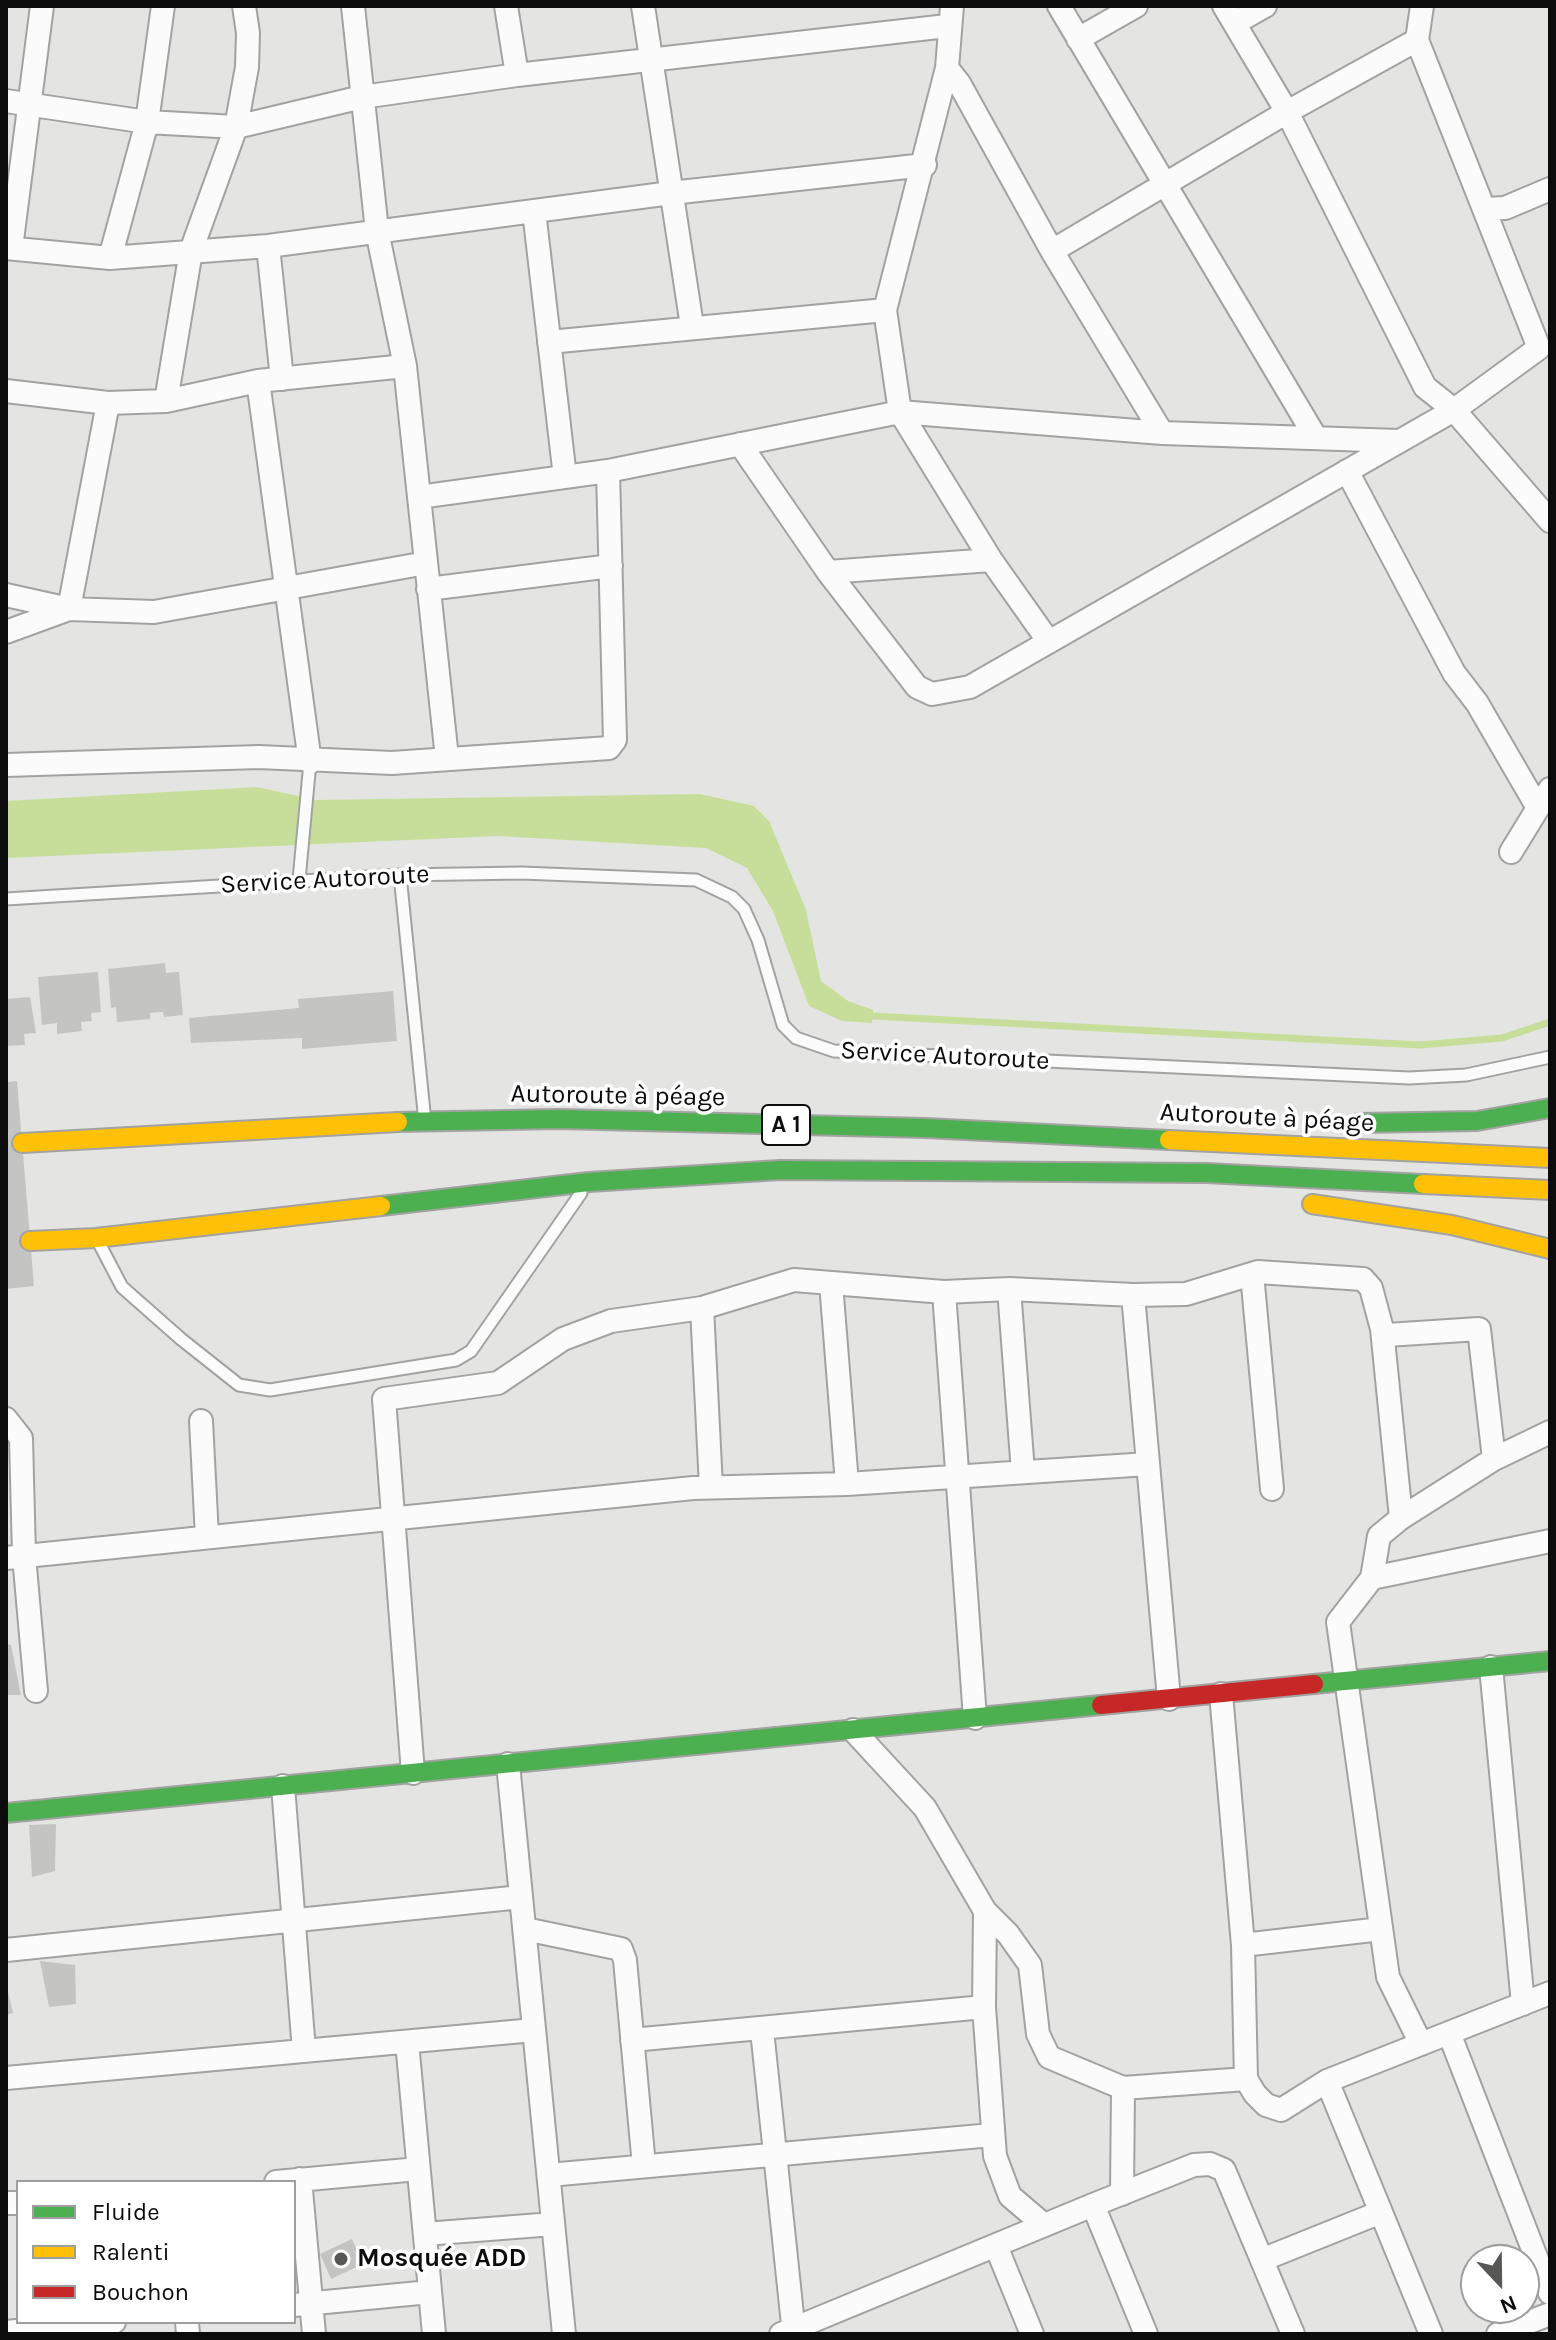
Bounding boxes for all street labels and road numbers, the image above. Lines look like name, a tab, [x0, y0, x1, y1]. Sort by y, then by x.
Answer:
street label: Service Autoroute	[220, 859, 430, 901]
street label: Service Autoroute	[840, 1035, 1050, 1077]
street label: Autoroute à péage	[510, 1079, 726, 1113]
street label: Autoroute à péage	[1159, 1097, 1375, 1139]
road number: A 1	[762, 1105, 810, 1145]

